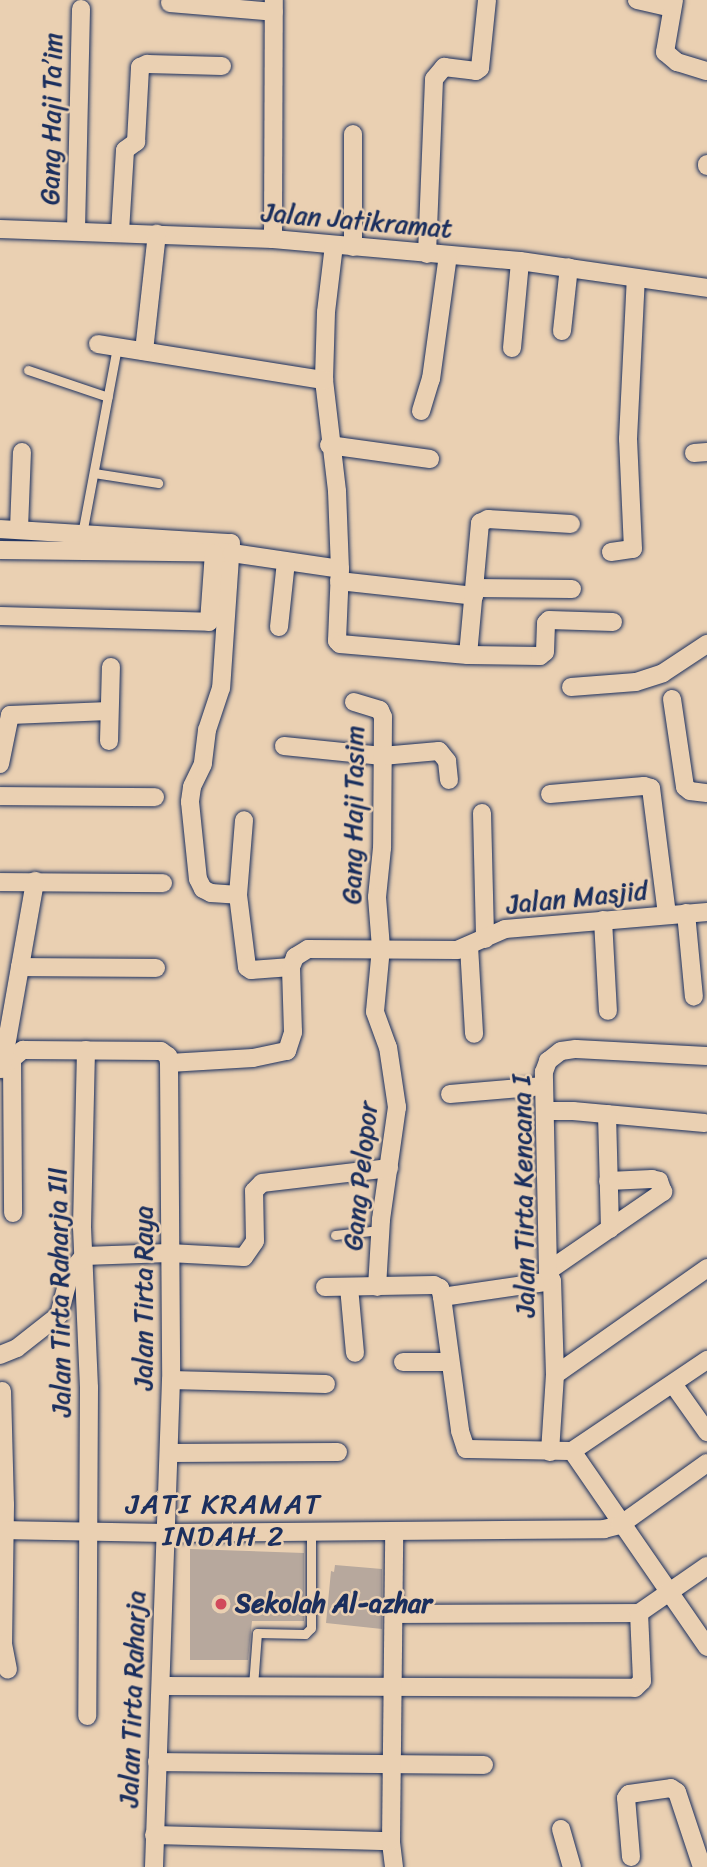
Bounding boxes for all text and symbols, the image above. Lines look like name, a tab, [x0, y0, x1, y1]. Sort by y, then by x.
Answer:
street label: Gang Haji Ta’im	[35, 31, 69, 207]
street label: Jalan Jatikramat	[260, 197, 454, 245]
street label: Gang Haji Tasim	[337, 724, 371, 906]
street label: Jalan Masjid	[505, 875, 649, 921]
street label: Jalan Tirta Kencana I	[506, 1074, 542, 1318]
street label: Gang Pelopor	[338, 1100, 384, 1252]
street label: Jalan Tirta Raharja III	[42, 1167, 78, 1417]
street label: Jalan Tirta Raya	[128, 1205, 160, 1391]
district label: JATI KRAMAT INDAH 2	[129, 1487, 319, 1553]
place label: Sekolah Al-azhar	[235, 1588, 432, 1620]
street label: Jalan Tirta Raharja	[114, 1590, 152, 1808]
marker: Sekolah Al-azhar	[213, 1596, 229, 1612]

